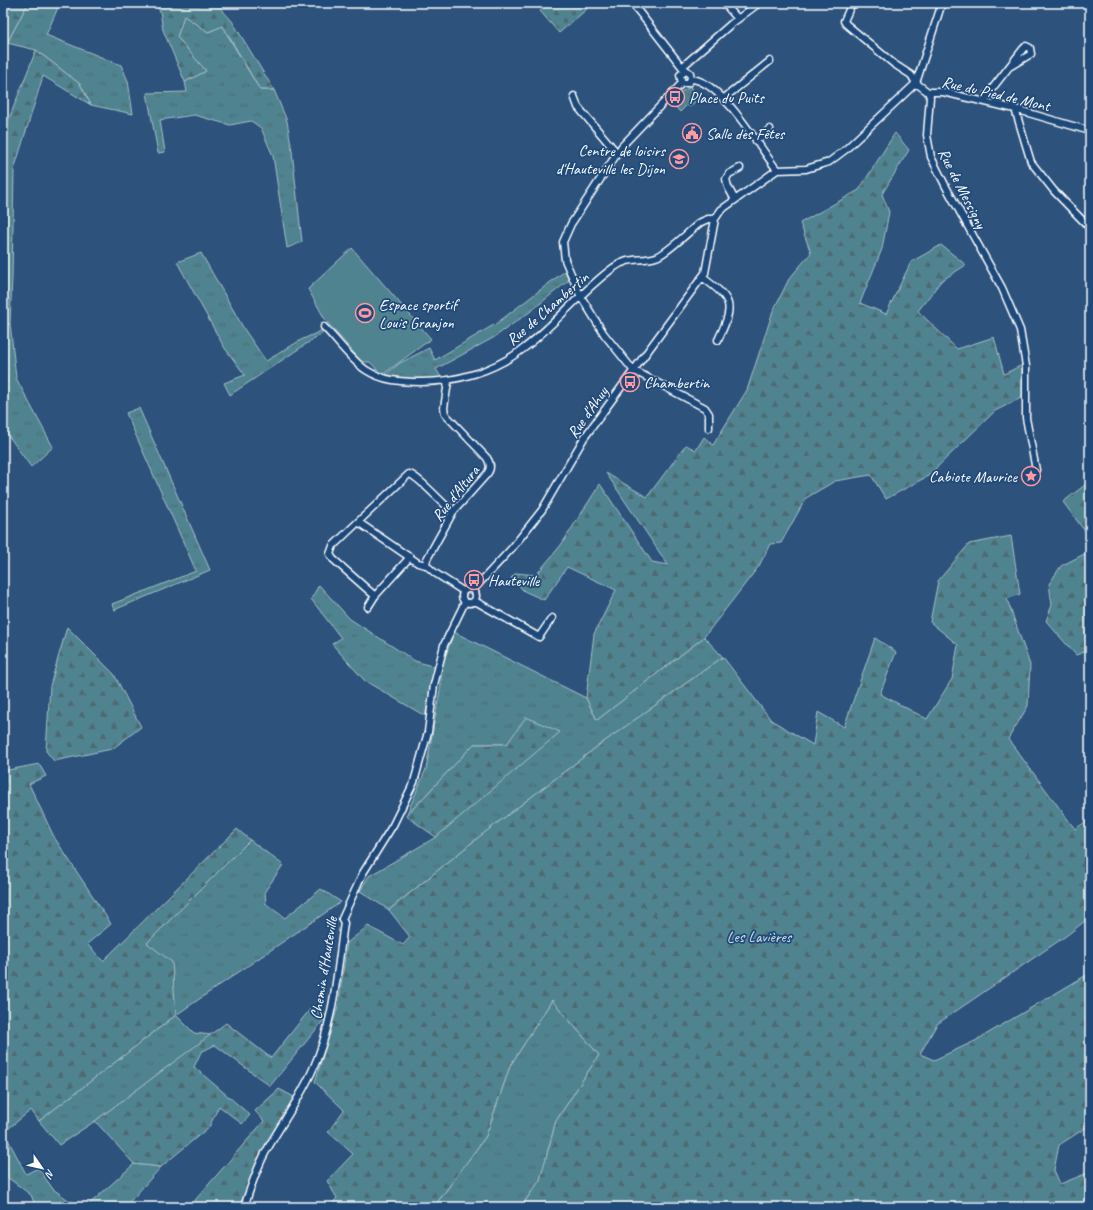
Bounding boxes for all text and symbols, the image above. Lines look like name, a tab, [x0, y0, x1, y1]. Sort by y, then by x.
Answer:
street label: Rue du Pied de Mont	[940, 72, 1053, 116]
bus stop icon: Place du Puits	[664, 86, 686, 108]
place label: Place du Puits	[689, 88, 765, 108]
public building icon: Salle des Fêtes	[681, 122, 703, 144]
place label: Salle des Fêtes	[706, 124, 786, 144]
place label: Centre de loisirs d'Hauteville les Dijon	[556, 141, 667, 179]
street label: Rue de Messigny	[933, 145, 992, 233]
school or university icon: Centre de loisirs d'Hauteville les Dijon	[668, 148, 690, 170]
street label: Rue de Chambertin	[502, 267, 594, 350]
place label: Espace sportif Louis Granjon	[379, 295, 460, 333]
sports icon: Espace sportif Louis Granjon	[354, 302, 376, 324]
bus stop icon: Chambertin	[619, 371, 641, 393]
place label: Chambertin	[644, 373, 710, 393]
street label: Rue d'Ahuy	[563, 382, 614, 442]
street label: Rue d'Altura	[428, 460, 485, 526]
place icon: Cabiote Maurice	[1020, 465, 1042, 487]
place label: Cabiote Maurice	[929, 467, 1019, 487]
bus stop icon: Hauteville	[463, 569, 485, 591]
place label: Hauteville	[488, 571, 541, 591]
street label: Chemin d'Hauteville	[306, 914, 342, 1021]
park label: Les Lavières	[727, 927, 793, 947]
north arrow	[22, 1148, 62, 1188]
text: N	[41, 1167, 58, 1182]

